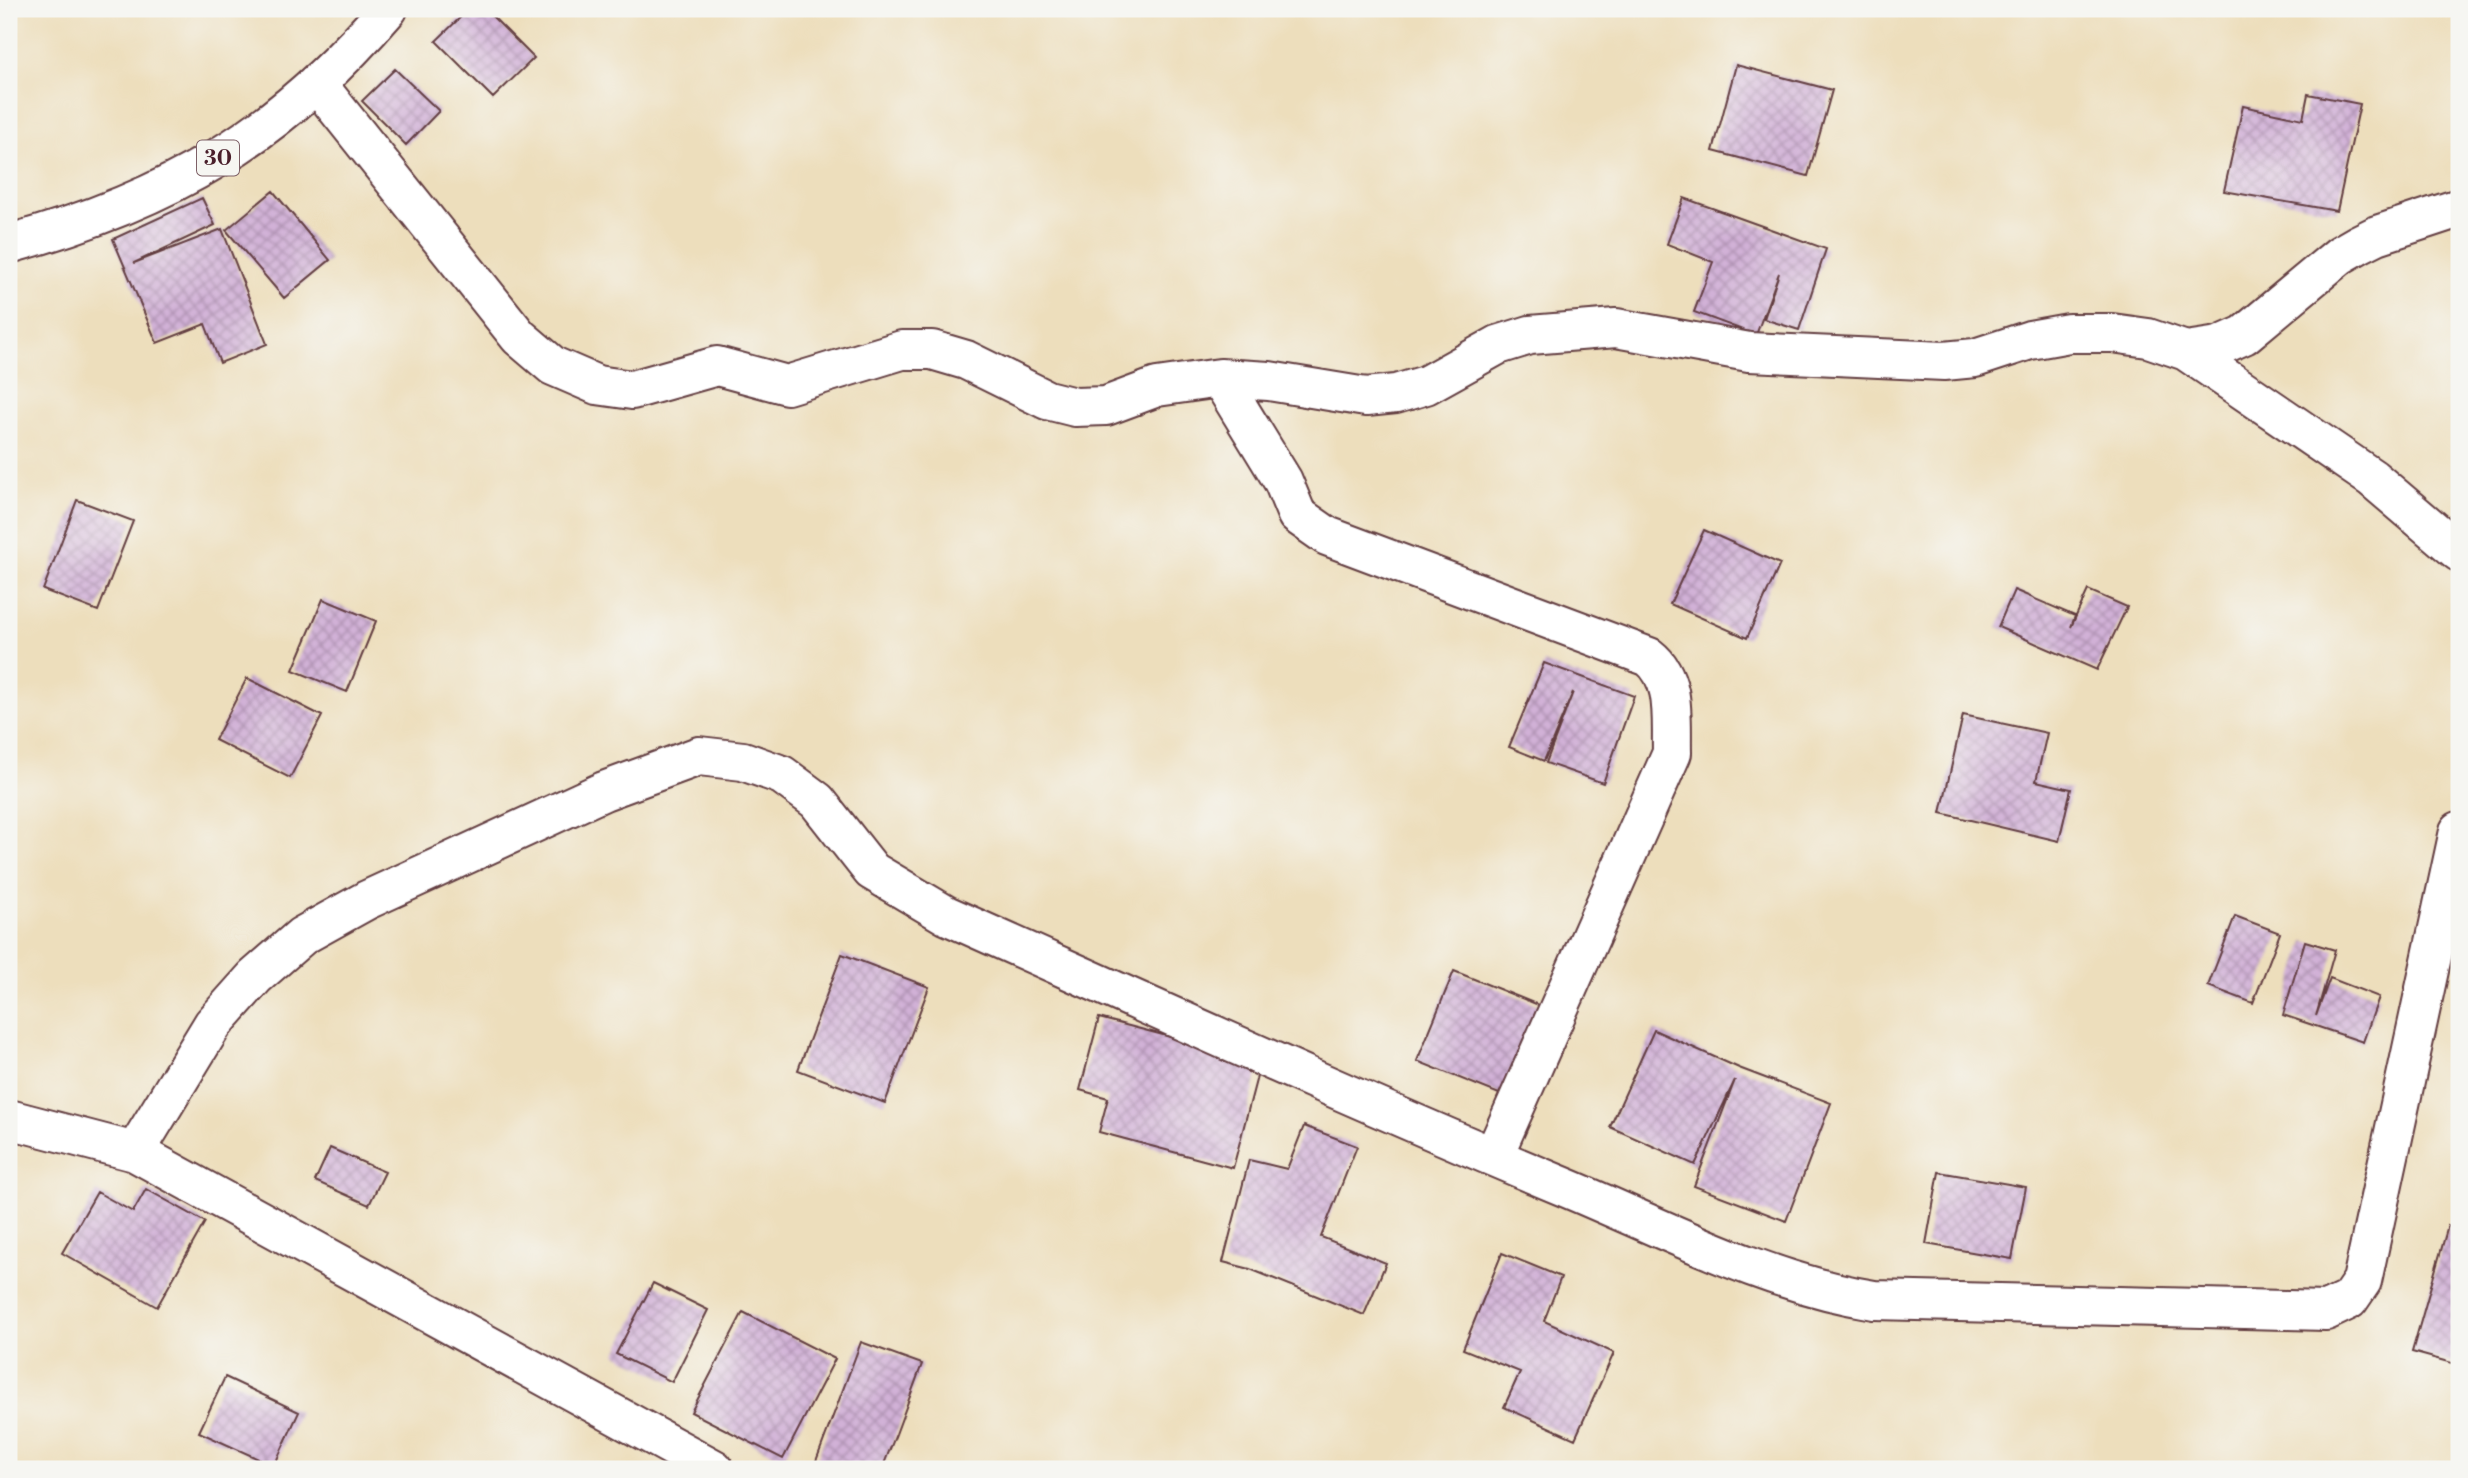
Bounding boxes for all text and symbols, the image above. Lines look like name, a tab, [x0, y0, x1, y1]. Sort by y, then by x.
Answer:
road number: 30	[197, 140, 239, 176]

